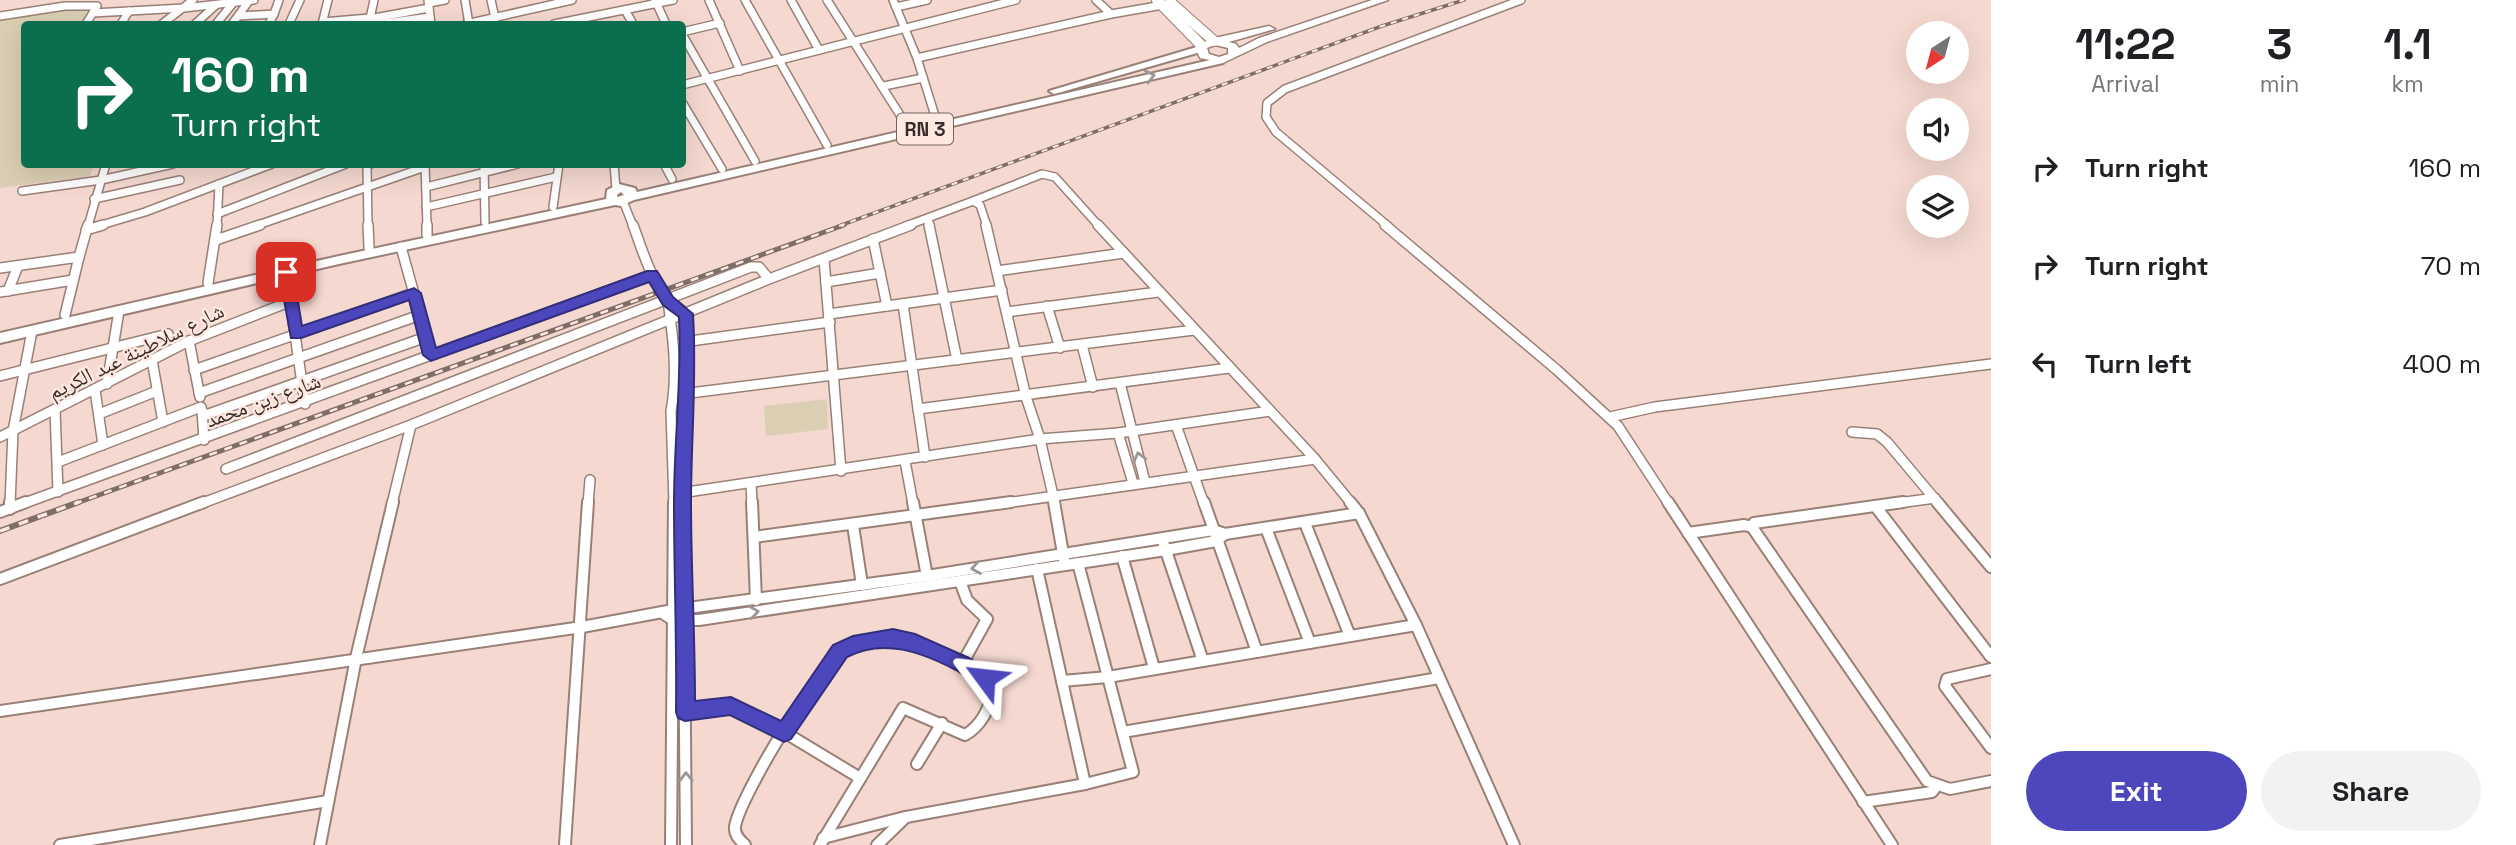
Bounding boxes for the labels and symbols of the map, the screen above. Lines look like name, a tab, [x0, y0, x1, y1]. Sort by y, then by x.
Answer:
north arrow	[1906, 21, 1969, 84]
one-way arrow	[1143, 70, 1155, 84]
road number: RN 3	[897, 113, 953, 144]
pin	[256, 242, 316, 302]
street label: شارع سلاطينة عبد الكريم	[44, 297, 229, 406]
street label: شارع زين محمد	[202, 367, 324, 433]
one-way arrow	[1132, 451, 1147, 463]
one-way arrow	[970, 561, 982, 576]
one-way arrow	[748, 604, 760, 619]
position arrow	[948, 641, 1022, 715]
one-way arrow	[678, 771, 694, 782]

